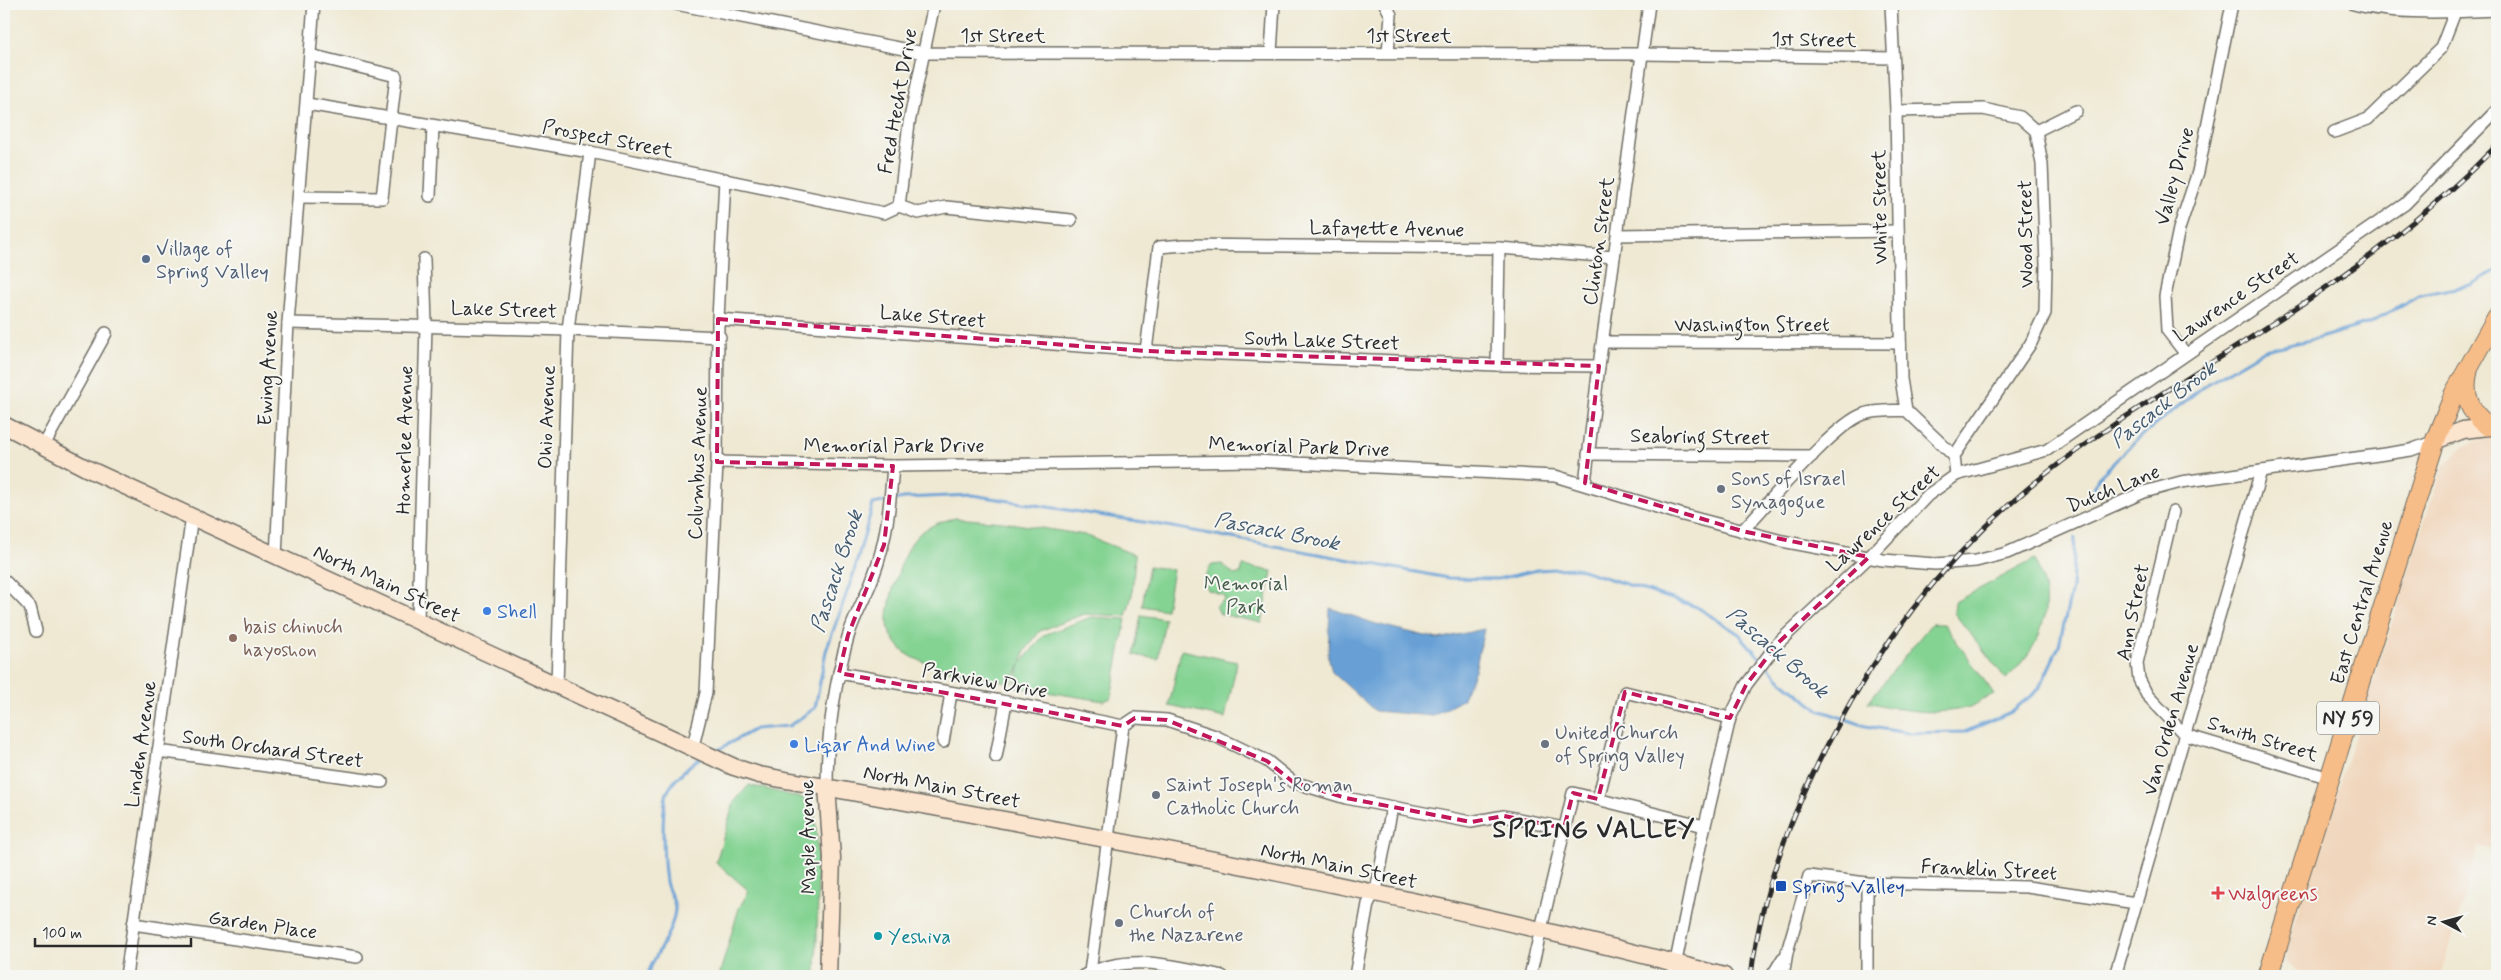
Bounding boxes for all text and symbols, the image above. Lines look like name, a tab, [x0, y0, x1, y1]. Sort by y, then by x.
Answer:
street label: 1st Street	[960, 23, 1046, 50]
street label: 1st Street	[1366, 23, 1452, 50]
street label: Fred Hecht Drive	[872, 26, 925, 176]
street label: 1st Street	[1771, 26, 1857, 55]
street label: Prospect Street	[540, 114, 676, 165]
street label: Valley Drive	[2149, 124, 2202, 229]
street label: White Street	[1866, 149, 1895, 265]
street label: Clinton Street	[1577, 175, 1622, 307]
street label: Wood Street	[2012, 180, 2041, 288]
street label: Lafayette Avenue	[1309, 215, 1465, 244]
place label: Village of Spring Valley	[156, 236, 269, 288]
street label: Lawrence Street	[2169, 245, 2305, 349]
marker: Village of Spring Valley	[140, 253, 152, 265]
street label: Lake Street	[450, 295, 558, 326]
street label: Lake Street	[879, 299, 987, 336]
street label: Ewing Avenue	[252, 309, 286, 427]
street label: Washington Street	[1674, 312, 1830, 341]
street label: South Lake Street	[1244, 325, 1400, 358]
water label: Pascack Brook	[2105, 354, 2223, 455]
street label: Homerlee Avenue	[391, 365, 420, 515]
street label: Ohio Avenue	[532, 365, 563, 469]
street label: Columbus Avenue	[682, 386, 715, 540]
street label: Seabring Street	[1630, 423, 1770, 454]
street label: Memorial Park Drive	[1208, 431, 1390, 464]
street label: Memorial Park Drive	[803, 433, 985, 460]
street label: Dutch Lane	[2063, 458, 2164, 520]
street label: Lawrence Street	[1821, 459, 1947, 579]
place label: Sons of Israel Synagogue	[1731, 466, 1846, 518]
marker: Sons of Israel Synagogue	[1715, 483, 1727, 495]
water label: Pascack Brook	[804, 505, 870, 636]
water label: Pascack Brook	[1212, 506, 1343, 558]
street label: East Central Avenue	[2325, 517, 2400, 688]
street label: North Main Street	[309, 538, 464, 630]
street label: Ann Street	[2110, 562, 2157, 663]
park label: Memorial Park	[1204, 571, 1288, 621]
place label: Shell	[497, 599, 537, 626]
water label: Pascack Brook	[1720, 601, 1835, 706]
marker: Shell	[481, 605, 493, 617]
place label: bais chinuch hayoshon	[243, 614, 343, 664]
marker: bais chinuch hayoshon	[227, 632, 239, 644]
street label: Van Orden Avenue	[2137, 640, 2206, 799]
street label: Parkview Drive	[920, 657, 1050, 706]
street label: Linden Avenue	[119, 679, 164, 809]
road number: NY 59	[2317, 701, 2379, 734]
street label: Smith Street	[2204, 710, 2321, 769]
place label: United Church of Spring Valley	[1555, 720, 1685, 771]
street label: South Orchard Street	[180, 723, 365, 776]
place label: Liqar And Wine	[804, 732, 936, 759]
marker: Liqar And Wine	[788, 738, 800, 750]
marker: United Church of Spring Valley	[1539, 738, 1551, 750]
street label: North Main Street	[861, 759, 1022, 816]
place label: Saint Joseph's Roman Catholic Church	[1166, 772, 1353, 822]
street label: Maple Avenue	[794, 779, 823, 895]
marker: Saint Joseph's Roman Catholic Church	[1150, 789, 1162, 801]
district label: SPRING VALLEY	[1493, 814, 1695, 847]
street label: North Main Street	[1258, 837, 1419, 896]
street label: Franklin Street	[1920, 853, 2058, 888]
place label: Spring Valley	[1792, 874, 1905, 903]
marker: Spring Valley	[1774, 879, 1788, 893]
place label: Walgreens	[2228, 881, 2318, 909]
marker: Walgreens	[2212, 887, 2224, 899]
north arrow	[2418, 898, 2468, 948]
place label: Church of the Nazarene	[1129, 899, 1243, 949]
street label: Garden Place	[207, 905, 319, 946]
scale bar	[35, 915, 191, 947]
text: N	[2423, 915, 2442, 926]
marker: Church of the Nazarene	[1113, 917, 1125, 929]
text: 100 m	[42, 924, 82, 944]
place label: Yeshiva	[888, 924, 951, 951]
marker: Yeshiva	[872, 930, 884, 942]

